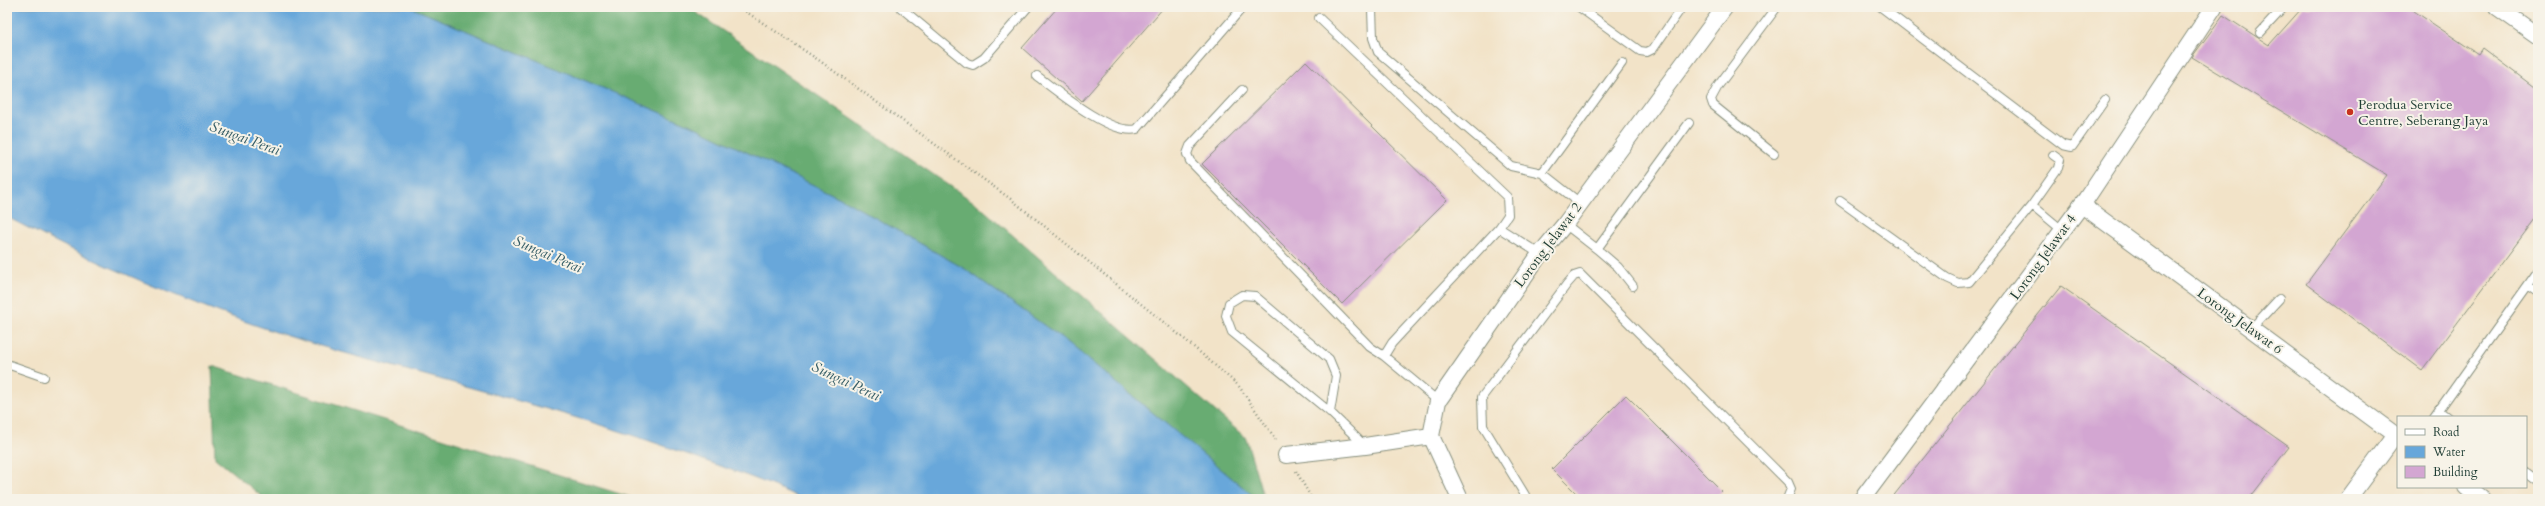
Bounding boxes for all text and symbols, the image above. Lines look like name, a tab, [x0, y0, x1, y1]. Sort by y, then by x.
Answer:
place label: Perodua Service Centre, Seberang Jaya	[2358, 95, 2488, 130]
marker: Perodua Service Centre, Seberang Jaya	[2345, 107, 2355, 117]
water label: Sungai Perai	[207, 116, 284, 160]
street label: Lorong Jelawat 2	[1510, 199, 1586, 291]
street label: Lorong Jelawat 4	[2005, 210, 2081, 304]
water label: Sungai Perai	[510, 230, 586, 278]
street label: Lorong Jelawat 6	[2193, 283, 2287, 359]
water label: Sungai Perai	[809, 356, 884, 406]
legend	[2397, 416, 2527, 488]
text: Road	[2433, 424, 2460, 440]
text: Water	[2432, 444, 2466, 460]
text: Building	[2433, 464, 2478, 480]

